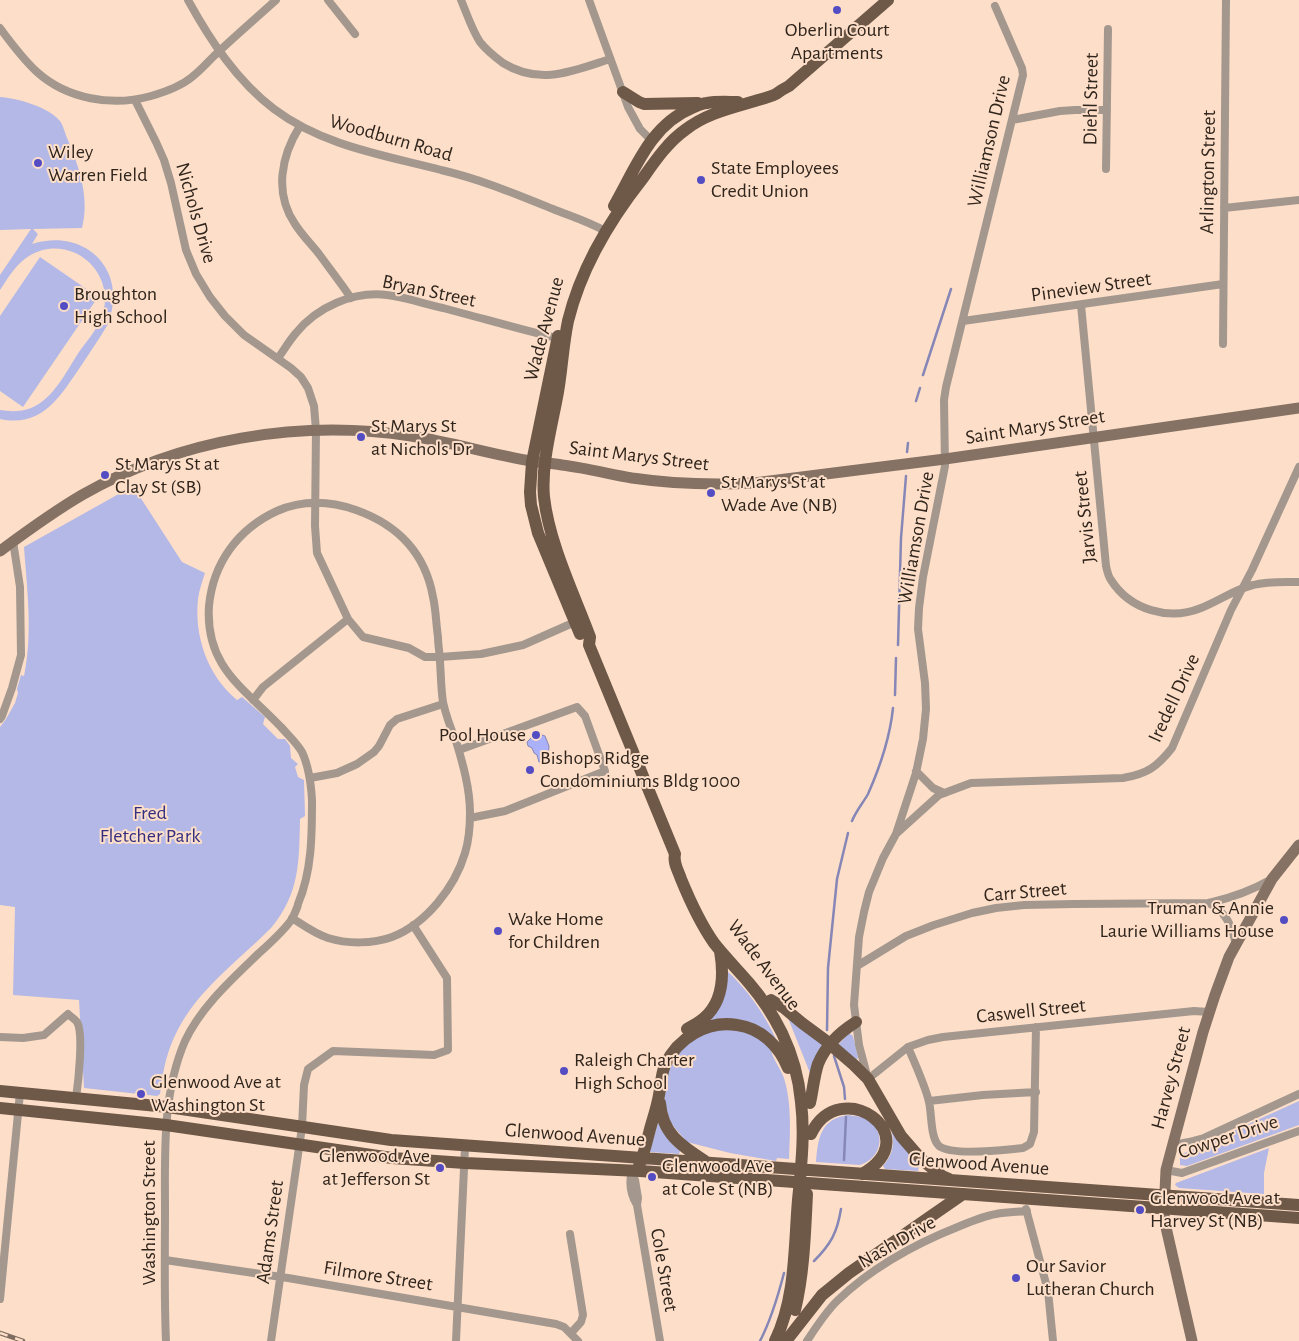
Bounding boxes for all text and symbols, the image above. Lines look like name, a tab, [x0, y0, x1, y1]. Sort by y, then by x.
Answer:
marker: Oberlin Court Apartments	[831, 4, 843, 16]
place label: Oberlin Court Apartments	[785, 18, 889, 65]
street label: Diehl Street	[1078, 52, 1104, 146]
street label: Williamson Drive	[962, 73, 1016, 209]
street label: Woodburn Road	[327, 109, 455, 167]
street label: Arlington Street	[1195, 110, 1221, 234]
place label: Wiley Warren Field	[48, 140, 148, 187]
place label: State Employees Credit Union	[711, 156, 839, 203]
marker: Wiley Warren Field	[32, 157, 44, 169]
street label: Nichols Drive	[170, 160, 222, 266]
marker: State Employees Credit Union	[695, 174, 707, 186]
street label: Pineview Street	[1029, 267, 1153, 307]
street label: Bryan Street	[380, 269, 478, 313]
street label: Wade Avenue	[519, 274, 569, 384]
place label: Broughton High School	[74, 282, 168, 329]
marker: Broughton High School	[58, 300, 70, 312]
street label: Saint Marys Street	[964, 404, 1106, 450]
place label: St Marys St at Nichols Dr	[371, 414, 471, 461]
marker: St Marys St at Nichols Dr	[355, 431, 367, 443]
street label: Saint Marys Street	[568, 436, 710, 476]
place label: St Marys St at Clay St (SB)	[115, 452, 219, 499]
marker: St Marys St at Clay St (SB)	[99, 469, 111, 481]
place label: St Marys St at Wade Ave (NB)	[721, 470, 838, 517]
street label: Williamson Drive	[892, 470, 940, 606]
street label: Jarvis Street	[1068, 470, 1102, 564]
marker: St Marys St at Wade Ave (NB)	[705, 487, 717, 499]
street label: Iredell Drive	[1143, 650, 1205, 746]
place label: Pool House	[439, 723, 526, 747]
marker: Pool House	[530, 729, 542, 741]
place label: Bishops Ridge Condominiums Bldg 1000	[540, 746, 740, 793]
marker: Bishops Ridge Condominiums Bldg 1000	[524, 764, 536, 776]
park label: Fred Fletcher Park	[100, 801, 200, 848]
street label: Carr Street	[983, 876, 1067, 908]
place label: Truman & Annie Laurie Williams House	[1100, 896, 1274, 943]
place label: Wake Home for Children	[508, 907, 603, 954]
marker: Truman & Annie Laurie Williams House	[1278, 914, 1290, 926]
street label: Wade Avenue	[722, 915, 806, 1015]
marker: Wake Home for Children	[492, 925, 504, 937]
street label: Caswell Street	[975, 993, 1087, 1029]
street label: Harvey Street	[1146, 1024, 1196, 1132]
place label: Raleigh Charter High School	[574, 1048, 694, 1095]
marker: Raleigh Charter High School	[558, 1065, 570, 1077]
place label: Glenwood Ave at Washington St	[151, 1070, 281, 1117]
marker: Glenwood Ave at Washington St	[135, 1088, 147, 1100]
street label: Cowper Drive	[1175, 1110, 1281, 1164]
street label: Glenwood Avenue	[504, 1118, 646, 1152]
street label: Washington Street	[137, 1140, 161, 1286]
place label: Glenwood Ave at Jefferson St	[319, 1144, 430, 1191]
street label: Glenwood Avenue	[908, 1147, 1050, 1181]
place label: Glenwood Ave at Cole St (NB)	[662, 1154, 774, 1201]
marker: Glenwood Ave at Jefferson St	[434, 1162, 446, 1174]
marker: Glenwood Ave at Cole St (NB)	[646, 1171, 658, 1183]
street label: Adams Street	[251, 1179, 289, 1285]
place label: Glenwood Ave at Harvey St (NB)	[1150, 1186, 1280, 1233]
marker: Glenwood Ave at Harvey St (NB)	[1134, 1204, 1146, 1216]
street label: Nash Drive	[854, 1210, 940, 1274]
street label: Cole Street	[645, 1226, 683, 1314]
place label: Our Savior Lutheran Church	[1026, 1254, 1155, 1301]
street label: Filmore Street	[322, 1256, 434, 1296]
marker: Our Savior Lutheran Church	[1010, 1272, 1022, 1284]

